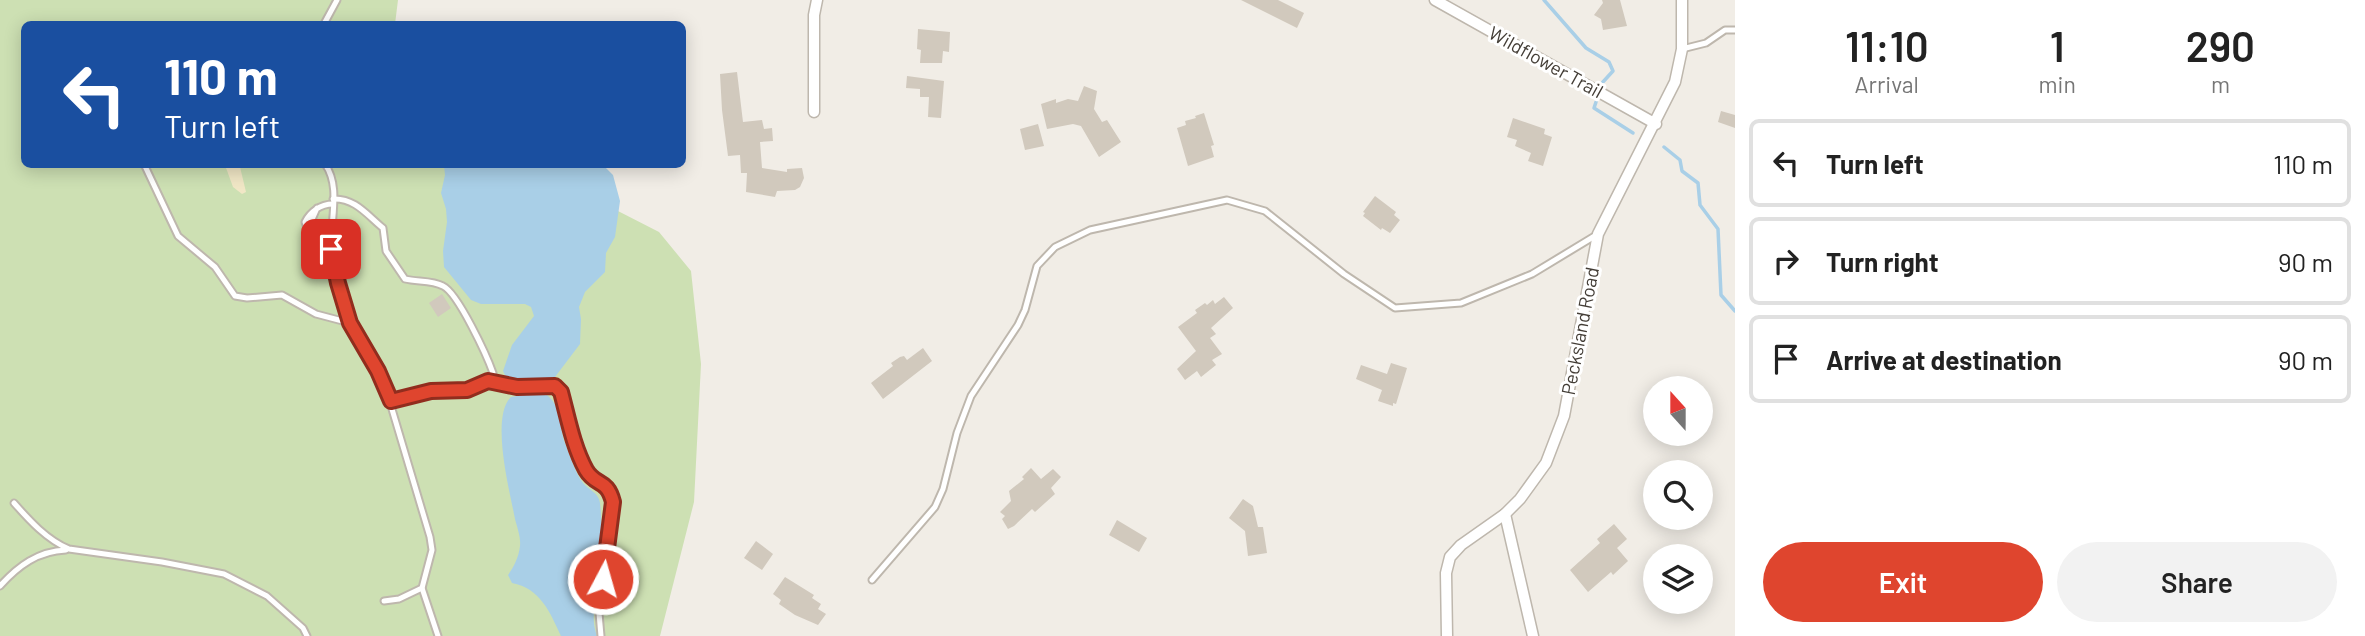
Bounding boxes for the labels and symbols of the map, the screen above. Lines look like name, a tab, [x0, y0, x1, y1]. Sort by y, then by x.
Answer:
street label: Wildflower Trail	[1485, 21, 1607, 102]
pin	[301, 219, 361, 279]
street label: Pecksland Road	[1556, 265, 1603, 397]
north arrow	[1643, 376, 1713, 446]
position arrow	[566, 542, 640, 616]

